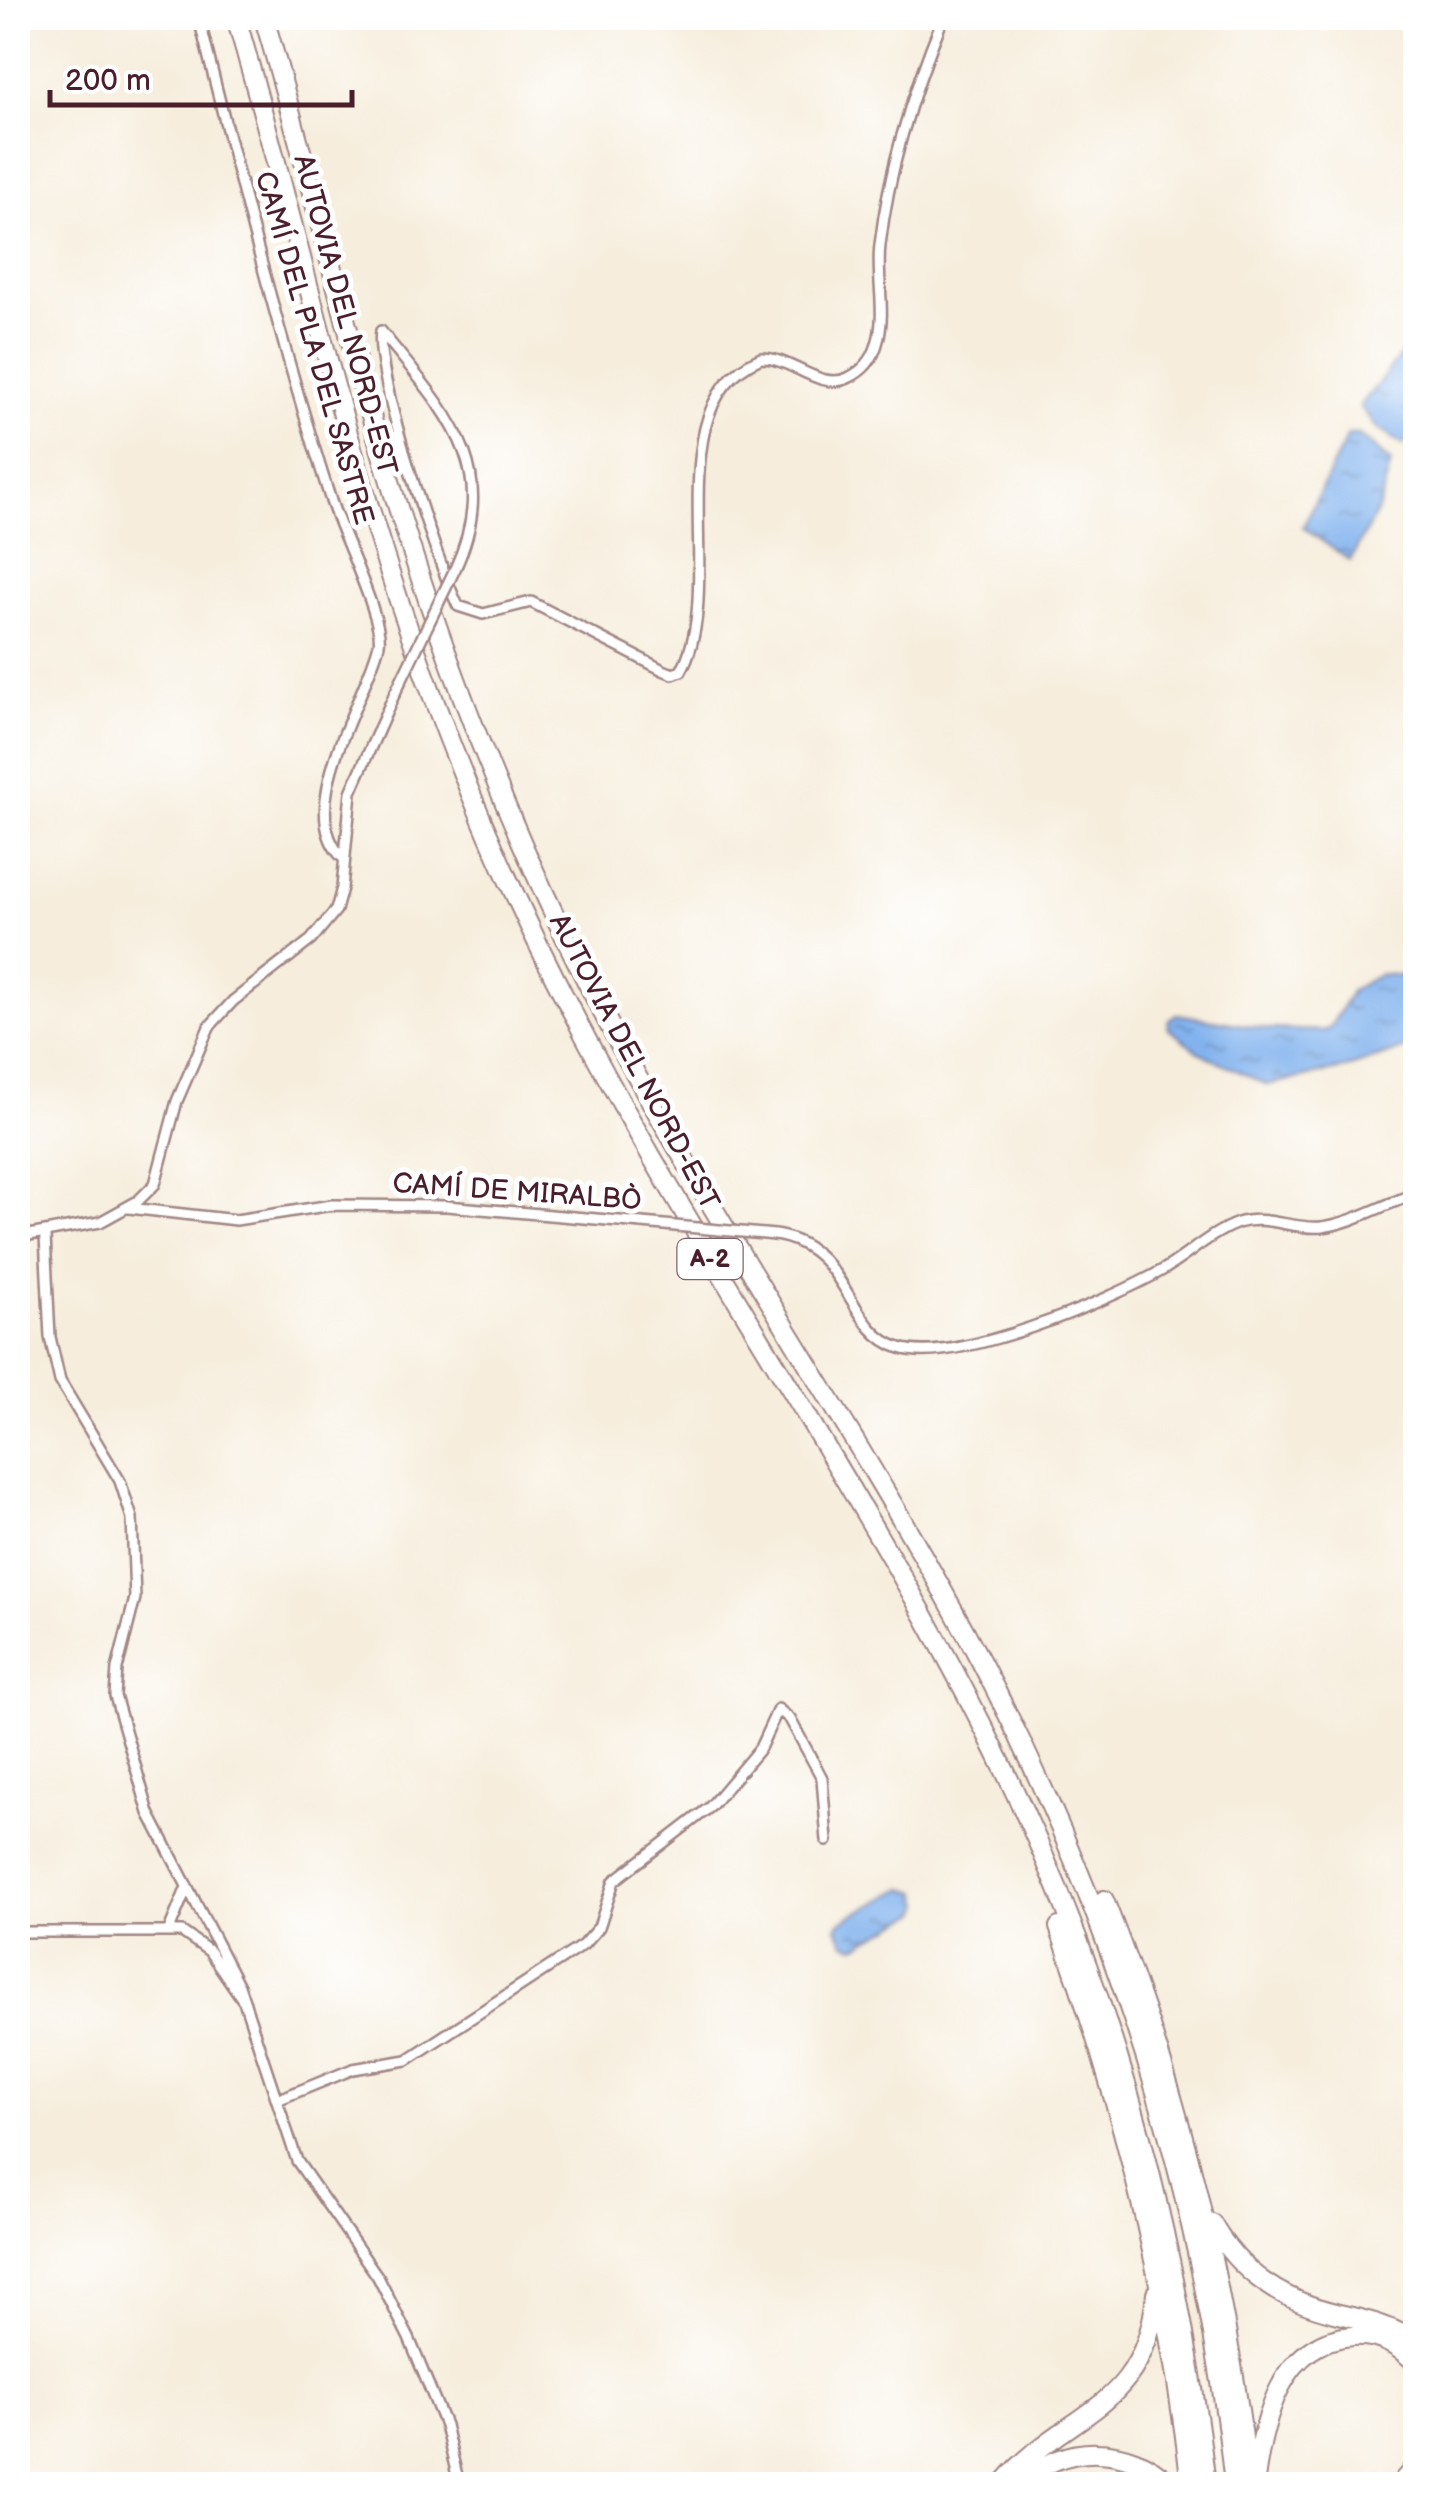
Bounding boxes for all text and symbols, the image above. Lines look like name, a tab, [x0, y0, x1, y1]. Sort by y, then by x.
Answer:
scale bar	[50, 45, 352, 107]
text: 200 m	[65, 63, 151, 99]
street label: AUTOVIA DEL NORD-EST	[286, 151, 404, 479]
street label: CAMÍ DEL PLA DEL SASTRE	[248, 167, 381, 528]
street label: AUTOVIA DEL NORD-EST	[542, 908, 726, 1216]
street label: CAMÍ DE MIRALBÒ	[391, 1166, 643, 1217]
road number: A-2	[678, 1239, 742, 1279]

